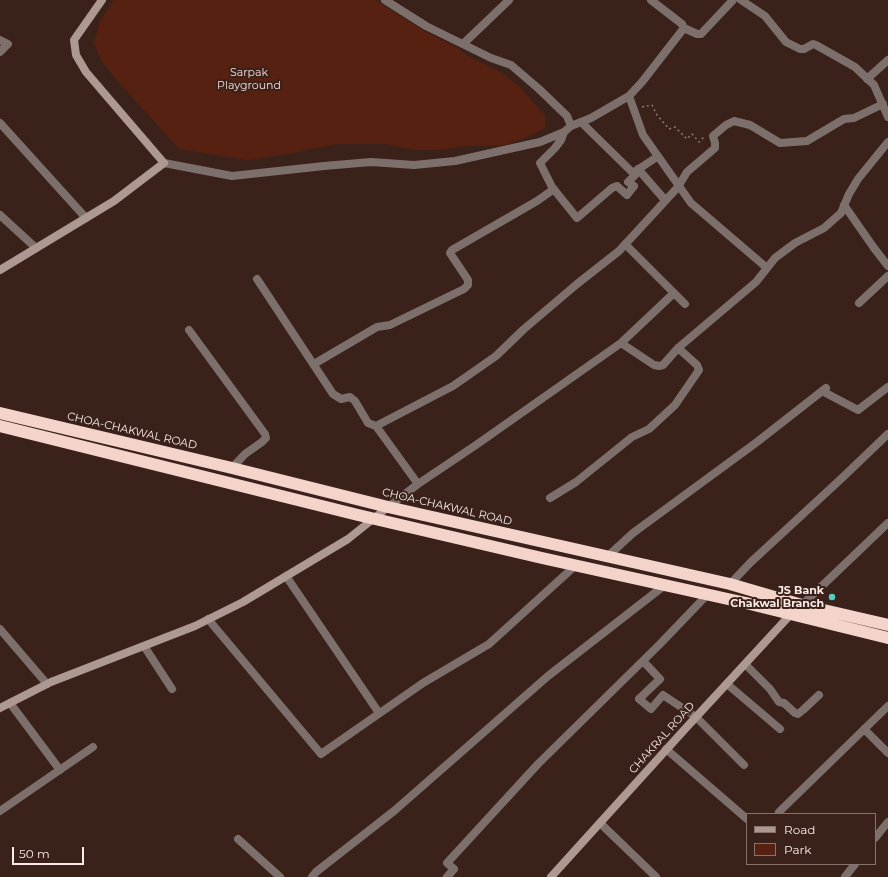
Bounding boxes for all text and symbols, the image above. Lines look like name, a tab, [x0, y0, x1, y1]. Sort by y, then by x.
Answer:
park label: Sarpak Playground	[217, 66, 281, 92]
street label: CHOA-CHAKWAL ROAD	[66, 410, 198, 452]
street label: CHOA-CHAKWAL ROAD	[381, 486, 513, 528]
place label: JS Bank Chakwal Branch	[730, 584, 824, 610]
marker: JS Bank Chakwal Branch	[827, 592, 837, 602]
street label: CHAKRAL ROAD	[626, 700, 698, 776]
legend	[746, 813, 876, 865]
text: Road	[784, 822, 815, 837]
scale bar	[14, 839, 86, 865]
text: Park	[784, 842, 811, 857]
text: 50 m	[19, 846, 50, 861]

